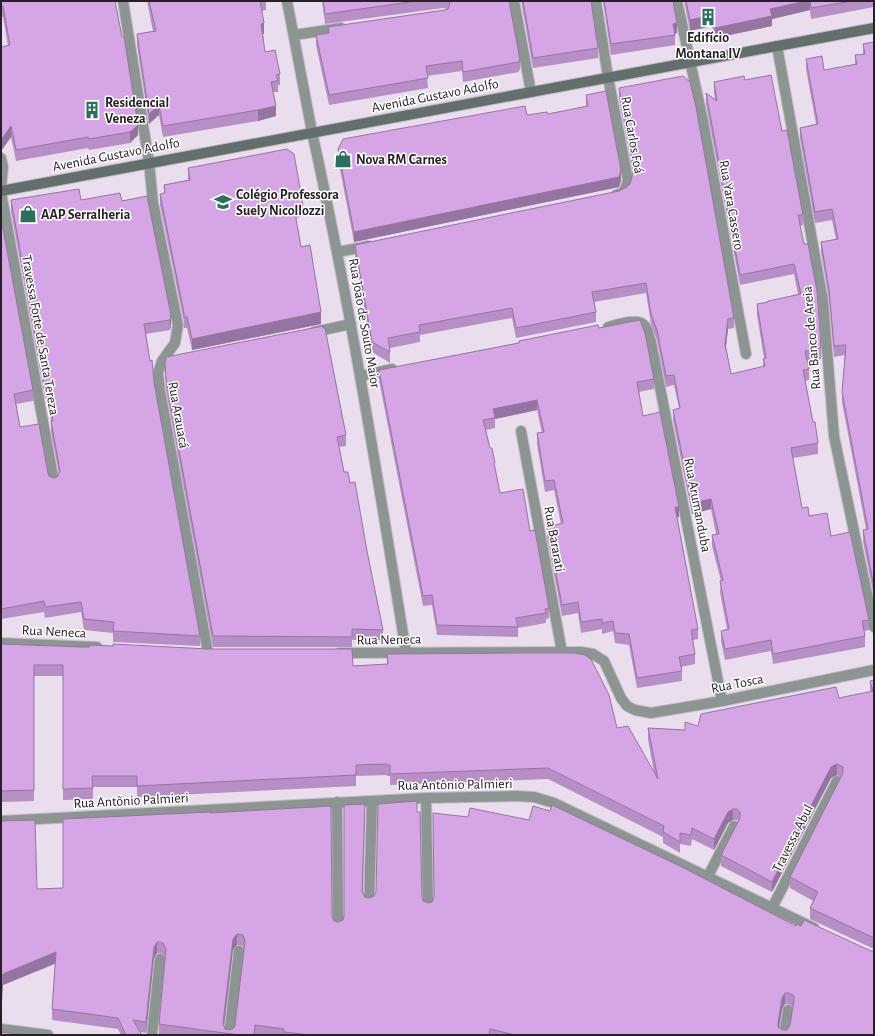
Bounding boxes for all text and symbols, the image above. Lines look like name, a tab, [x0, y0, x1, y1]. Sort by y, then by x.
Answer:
building icon: Edifício Montana IV	[698, 7, 718, 27]
place label: Edifício Montana IV	[675, 31, 741, 61]
street label: Avenida Gustavo Adolfo	[371, 77, 500, 115]
street label: Rua Carlos Foá	[618, 95, 646, 175]
place label: Residencial Veneza	[105, 96, 169, 126]
building icon: Residencial Veneza	[82, 100, 102, 120]
street label: Avenida Gustavo Adolfo	[52, 136, 181, 174]
shop icon: Nova RM Carnes	[333, 149, 353, 169]
place label: Nova RM Carnes	[356, 153, 447, 167]
street label: Rua Yara Cassero	[716, 159, 746, 251]
place label: Colégio Professora Suely Nicollozzi	[236, 188, 339, 218]
school or university icon: Colégio Professora Suely Nicollozzi	[213, 192, 233, 212]
shop icon: AAP Serralheria	[18, 204, 38, 224]
place label: AAP Serralheria	[41, 208, 131, 222]
street label: Travessa Forte de Santa Tereza	[19, 254, 61, 417]
street label: Rua João de Souto Maior	[346, 257, 382, 390]
street label: Rua Banco de Areia	[800, 285, 823, 390]
street label: Rua Arauacá	[165, 381, 191, 450]
street label: Rua Arumanduba	[681, 457, 713, 554]
street label: Rua Bararati	[541, 505, 567, 573]
street label: Rua Neneca	[21, 623, 87, 641]
street label: Rua Neneca	[357, 632, 422, 648]
street label: Rua Tosca	[710, 672, 765, 696]
street label: Rua Antônio Palmieri	[397, 777, 513, 793]
street label: Rua Antônio Palmieri	[73, 791, 189, 811]
street label: Travessa Abul	[770, 802, 816, 875]

